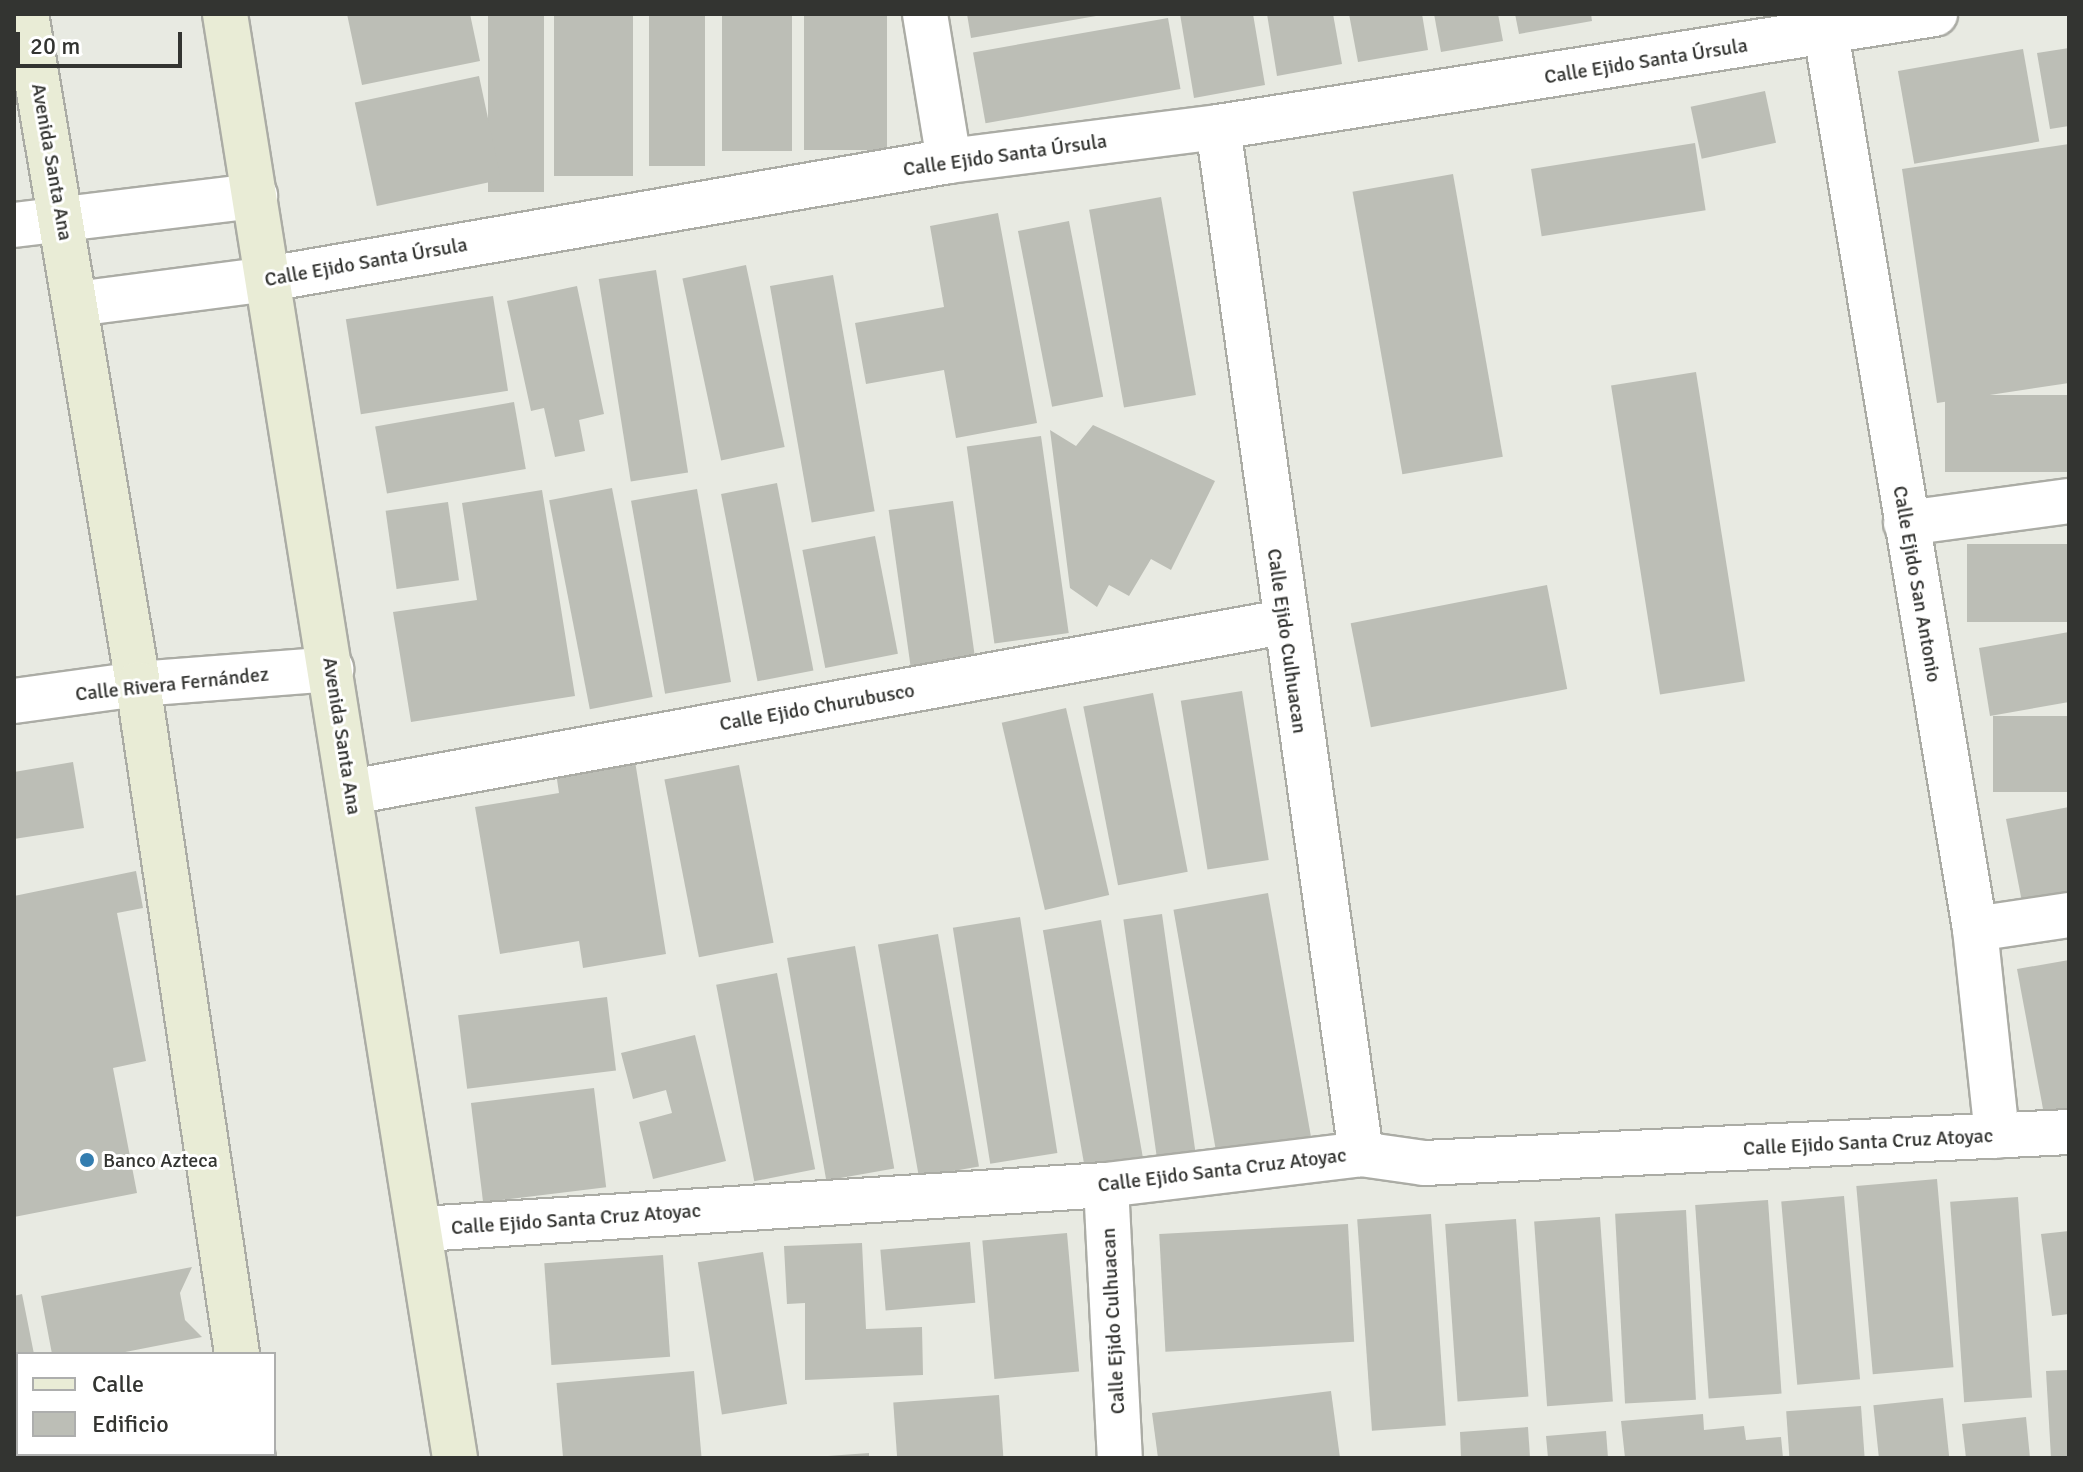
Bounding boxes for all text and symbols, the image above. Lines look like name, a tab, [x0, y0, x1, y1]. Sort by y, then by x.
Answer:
scale bar	[20, 16, 186, 66]
text: 20 m	[30, 31, 80, 61]
street label: Calle Ejido Santa Úrsula	[1543, 33, 1749, 89]
street label: Avenida Santa Ana	[26, 82, 78, 242]
street label: Calle Ejido Santa Úrsula	[901, 129, 1109, 181]
street label: Calle Ejido Santa Úrsula	[263, 232, 469, 292]
street label: Calle Ejido San Antonio	[1888, 484, 1946, 684]
street label: Calle Ejido Culhuacan	[1262, 547, 1312, 735]
street label: Avenida Santa Ana	[318, 656, 366, 816]
street label: Calle Rivera Fernández	[74, 662, 270, 706]
street label: Calle Ejido Churubusco	[718, 678, 916, 736]
street label: Calle Ejido Santa Cruz Atoyac	[1742, 1123, 1994, 1161]
street label: Calle Ejido Santa Cruz Atoyac	[1096, 1143, 1348, 1197]
place label: Banco Azteca	[103, 1148, 218, 1172]
marker: Banco Azteca	[78, 1151, 96, 1169]
street label: Calle Ejido Santa Cruz Atoyac	[450, 1198, 702, 1240]
street label: Calle Ejido Culhuacan	[1096, 1227, 1130, 1415]
legend	[16, 1352, 276, 1456]
text: Calle	[92, 1369, 144, 1399]
text: Edificio	[92, 1409, 169, 1439]

